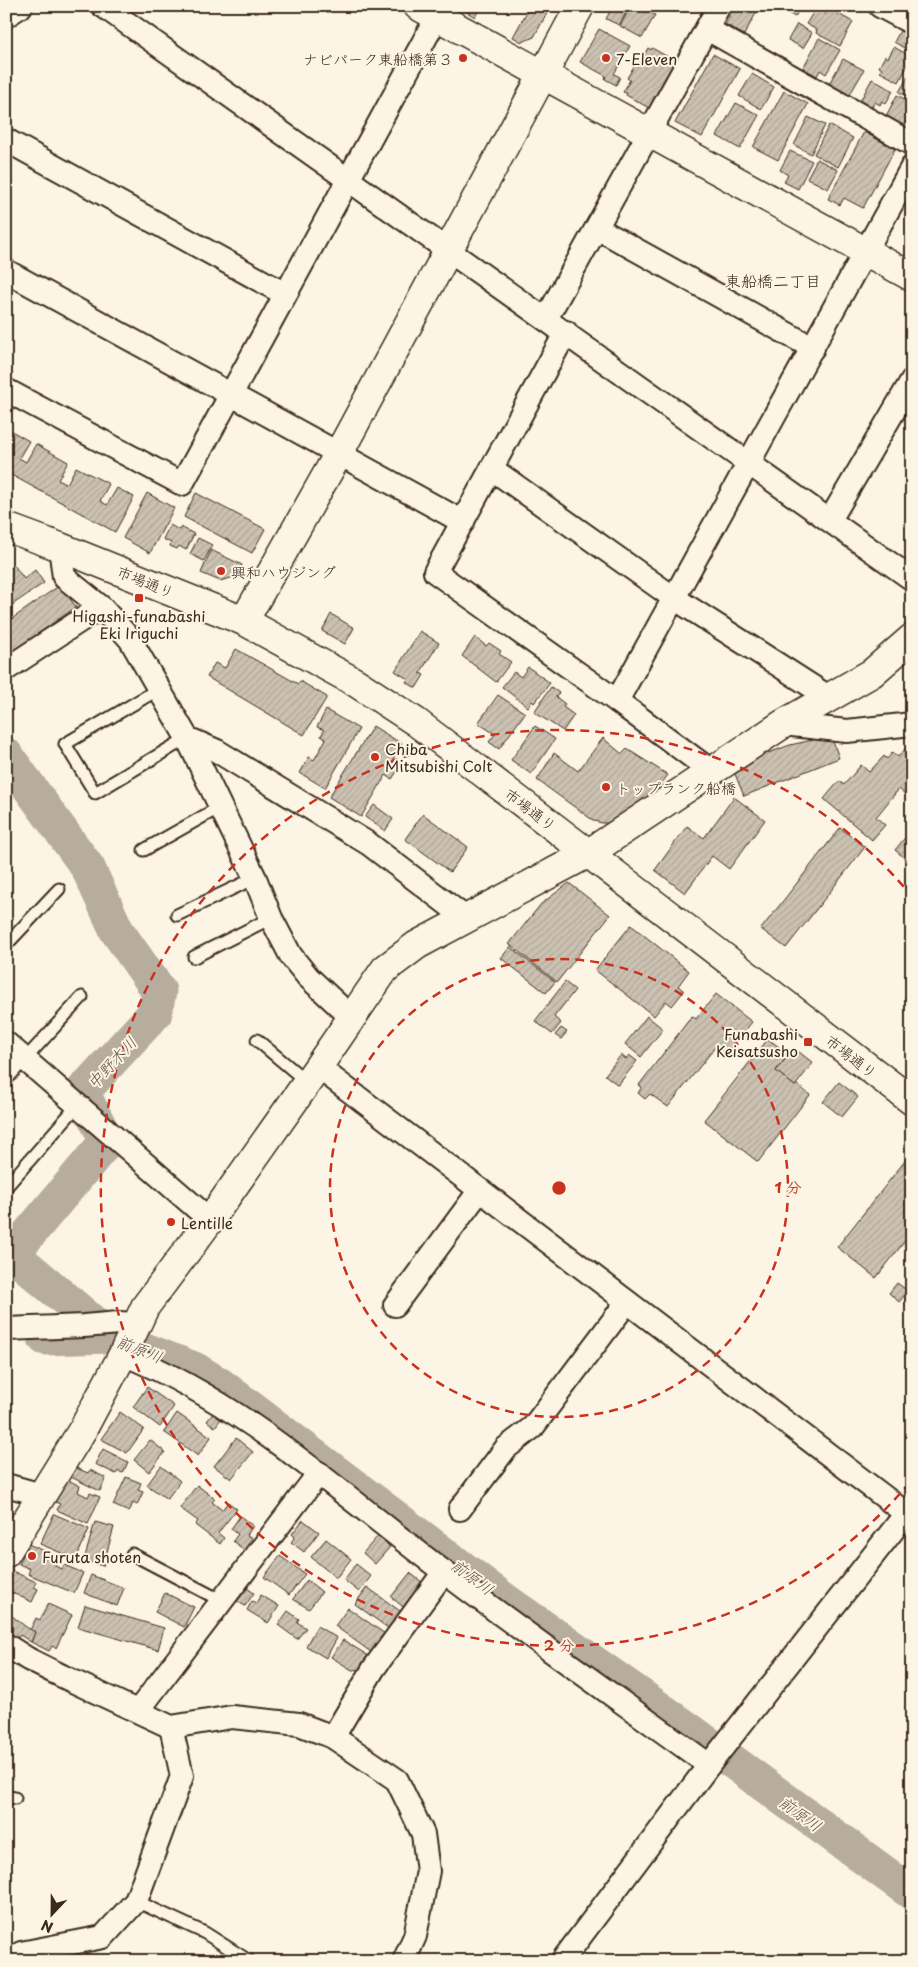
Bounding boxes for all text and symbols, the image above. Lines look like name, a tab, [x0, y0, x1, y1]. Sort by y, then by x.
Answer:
place label: ナビパーク東船橋第３	[303, 47, 453, 70]
place label: 7-Eleven	[616, 47, 677, 70]
marker: ナビパーク東船橋第３	[457, 52, 469, 64]
marker: 7-Eleven	[600, 52, 612, 64]
district label: 東船橋二丁目	[725, 268, 821, 292]
street label: 市場通り	[114, 559, 178, 603]
place label: 興和ハウジング	[231, 560, 336, 583]
marker: 興和ハウジング	[215, 565, 227, 577]
marker: Higashi-funabashi Eki Iriguchi	[133, 592, 145, 604]
place label: Higashi-funabashi Eki Iriguchi	[73, 604, 206, 644]
place label: Chiba Mitsubishi Colt	[385, 737, 492, 777]
marker: Chiba Mitsubishi Colt	[369, 751, 381, 763]
place label: トップランク船橋	[616, 776, 736, 799]
marker: トップランク船橋	[600, 781, 612, 793]
street label: 市場通り	[500, 782, 562, 836]
place label: Funabashi Keisatsusho	[716, 1022, 798, 1062]
street label: 市場通り	[821, 1028, 883, 1084]
water label: 中野木川	[80, 1030, 142, 1094]
marker: Funabashi Keisatsusho	[802, 1036, 814, 1048]
text: 1 分	[775, 1175, 802, 1198]
centre of rings	[550, 1179, 568, 1197]
place label: Lentille	[181, 1211, 233, 1234]
marker: Lentille	[165, 1216, 177, 1228]
water label: 前原川	[113, 1328, 167, 1368]
place label: Furuta shoten	[42, 1545, 141, 1568]
marker: Furuta shoten	[26, 1550, 38, 1562]
water label: 前原川	[447, 1552, 499, 1600]
text: 2 分	[544, 1633, 574, 1656]
water label: 前原川	[775, 1789, 827, 1837]
north arrow	[28, 1890, 78, 1940]
text: N	[38, 1915, 56, 1938]

